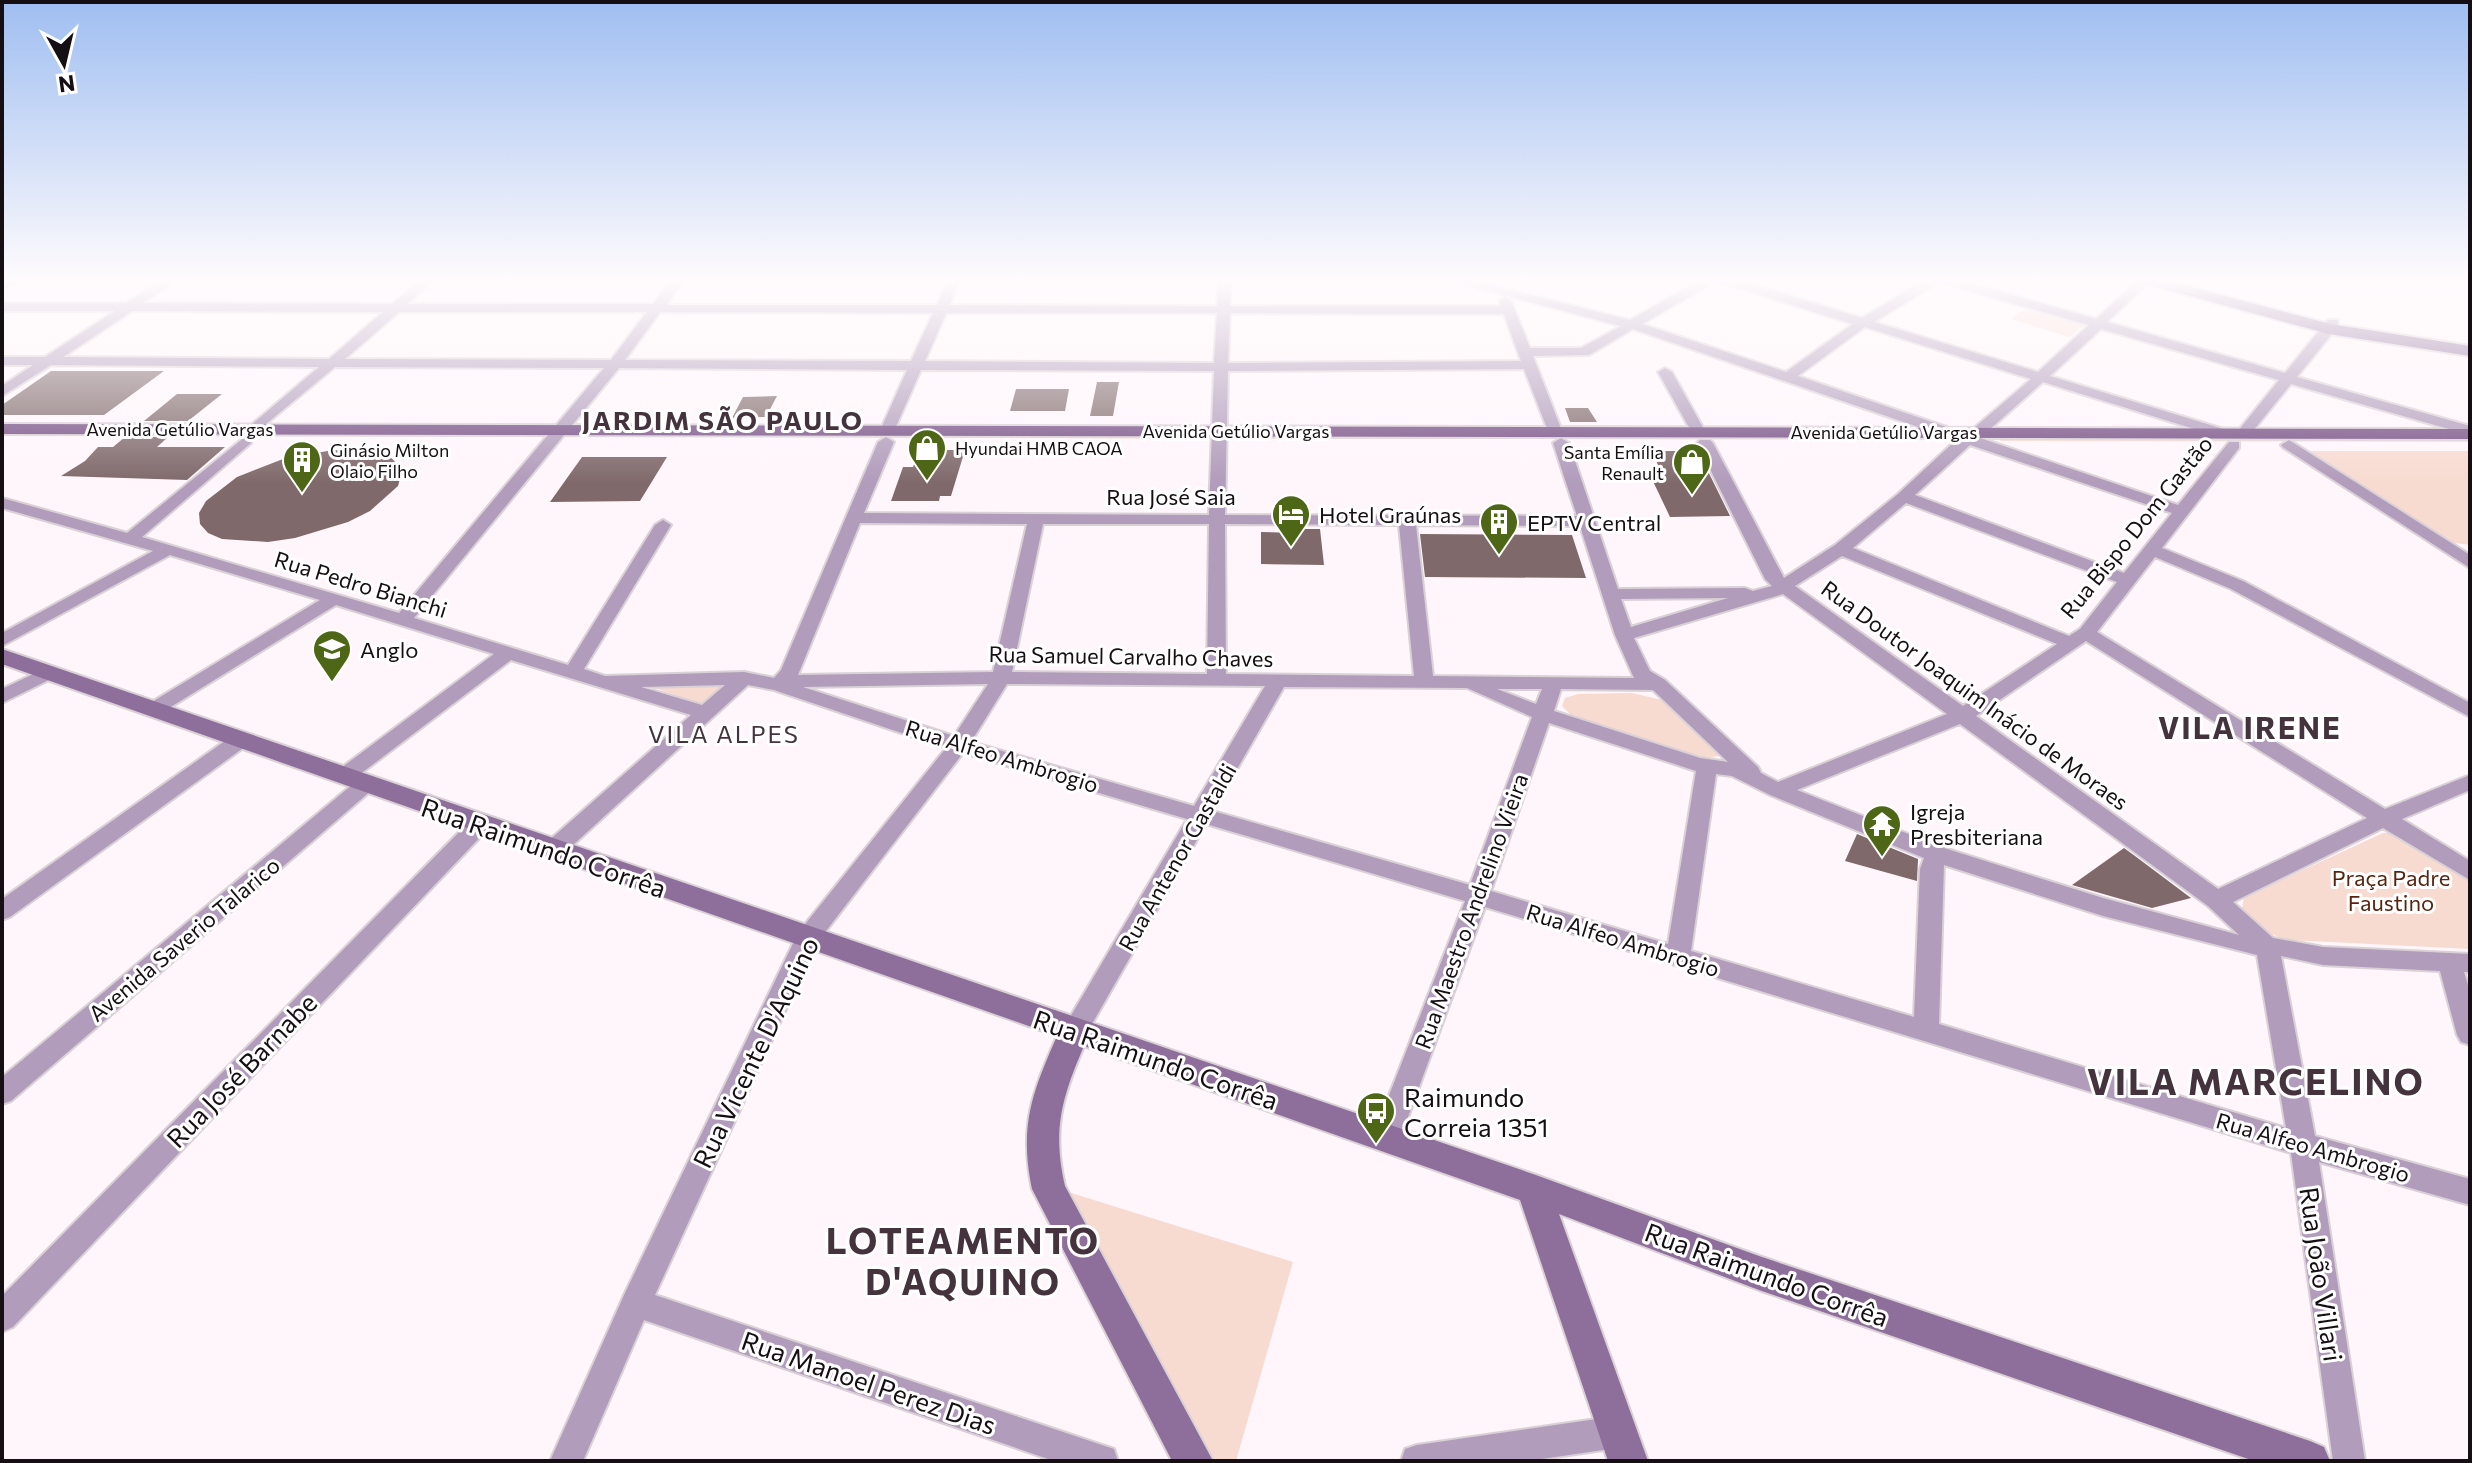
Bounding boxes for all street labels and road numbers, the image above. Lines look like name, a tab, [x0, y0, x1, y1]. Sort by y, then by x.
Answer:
street label: Avenida Getúlio Vargas	[87, 418, 273, 440]
street label: Avenida Getúlio Vargas	[1143, 420, 1329, 442]
street label: Avenida Getúlio Vargas	[1791, 421, 1977, 443]
street label: Rua Bispo Dom Gastão	[2054, 430, 2218, 624]
street label: Rua José Saia	[1106, 483, 1236, 510]
street label: Rua Pedro Bianchi	[271, 545, 451, 623]
street label: Rua Doutor Joaquim Inácio de Moraes	[1816, 574, 2134, 816]
street label: Rua Samuel Carvalho Chaves	[988, 640, 1274, 672]
street label: Rua Alfeo Ambrogio	[902, 714, 1102, 798]
street label: Rua Antenor Gastaldi	[1112, 759, 1242, 955]
street label: Rua Maestro Andrelino Vieira	[1409, 770, 1533, 1052]
street label: Rua Raimundo Corrêa	[418, 791, 670, 903]
street label: Avenida Saverio Talarico	[83, 851, 285, 1027]
street label: Rua Alfeo Ambrogio	[1523, 898, 1723, 982]
street label: Rua Vicente D'Aquino	[686, 932, 824, 1172]
street label: Rua José Barnabe	[160, 987, 322, 1153]
street label: Rua Raimundo Corrêa	[1030, 1003, 1282, 1115]
street label: Rua Alfeo Ambrogio	[2213, 1106, 2413, 1188]
street label: Rua João Villari	[2294, 1185, 2350, 1363]
street label: Rua Raimundo Corrêa	[1641, 1216, 1893, 1332]
street label: Rua Manoel Perez Dias	[738, 1324, 1000, 1440]

